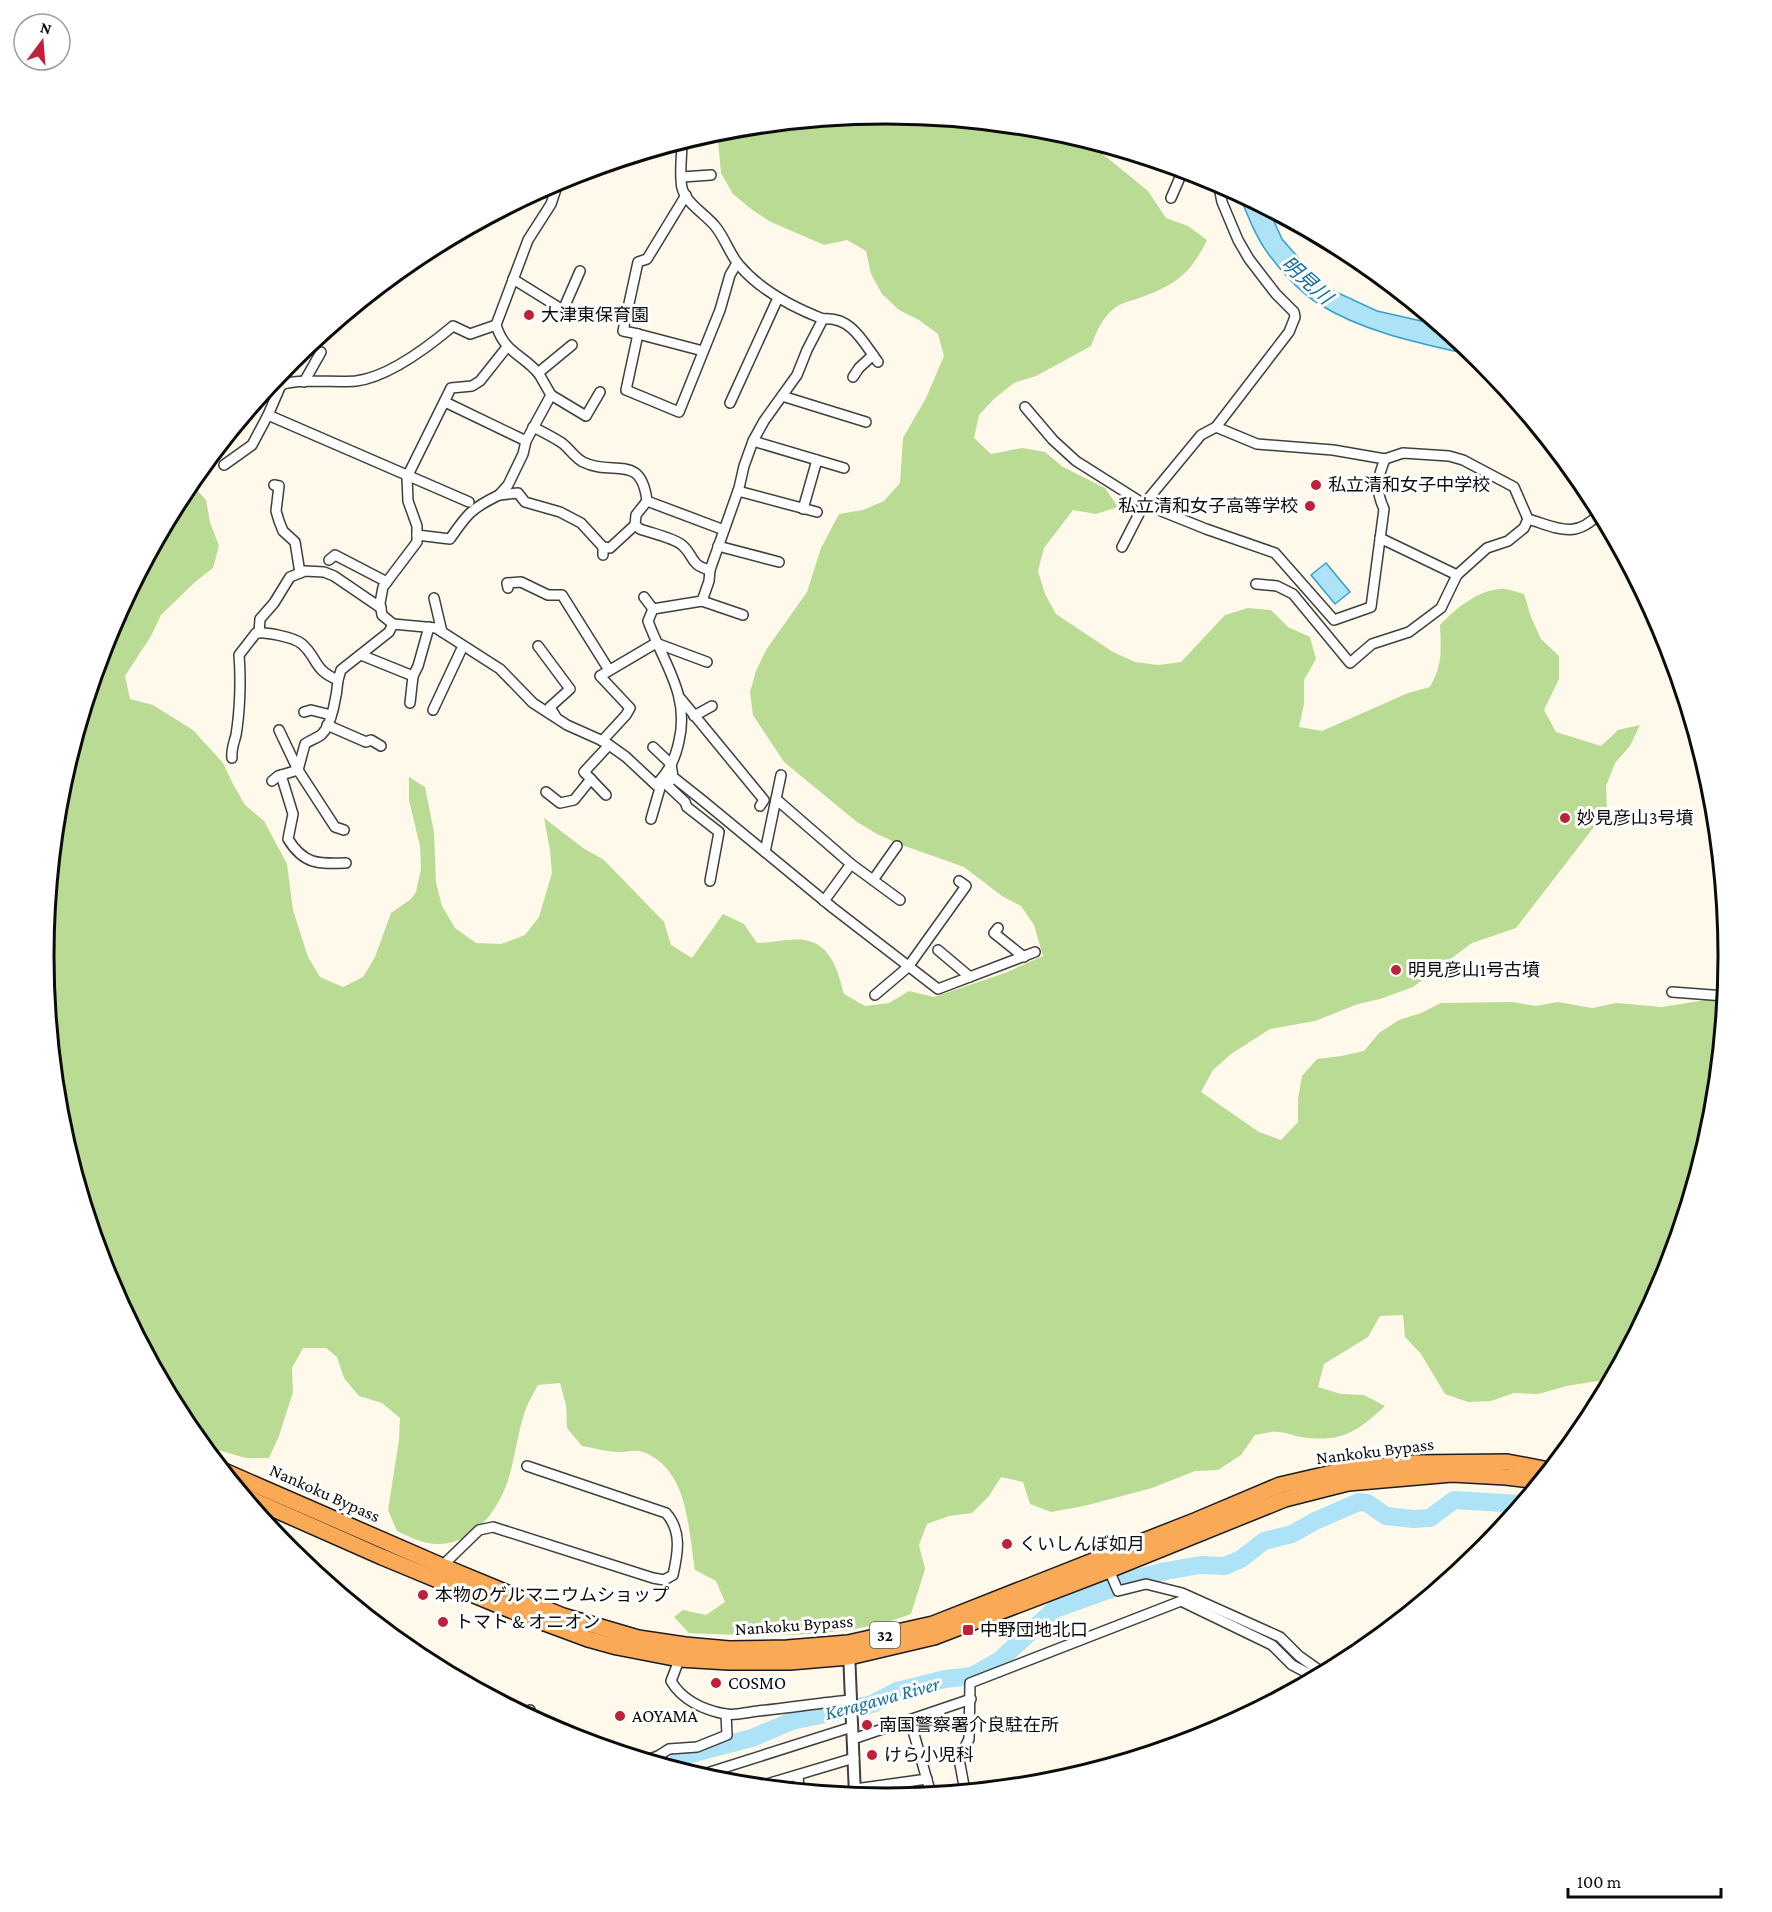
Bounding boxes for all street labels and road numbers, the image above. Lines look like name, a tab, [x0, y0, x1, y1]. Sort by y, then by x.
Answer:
street label: Nankoku Bypass	[1315, 1434, 1435, 1468]
street label: Nankoku Bypass	[267, 1460, 383, 1526]
street label: Nankoku Bypass	[734, 1611, 854, 1639]
road number: 32	[870, 1622, 900, 1648]

